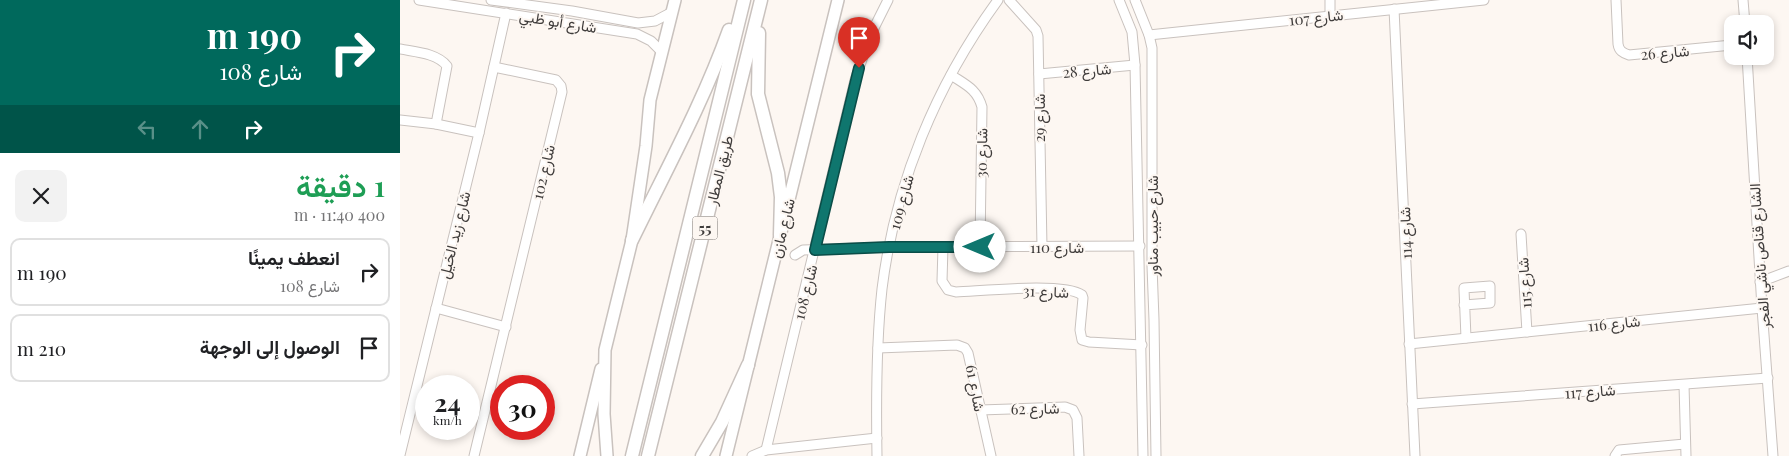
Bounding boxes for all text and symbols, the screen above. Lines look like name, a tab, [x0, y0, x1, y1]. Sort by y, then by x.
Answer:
street label: شارع 107	[1288, 4, 1345, 32]
street label: شارع أبو ظبي	[517, 5, 598, 41]
text: 190 m	[207, 11, 302, 58]
map controls	[1724, 15, 1774, 65]
button: sound	[1724, 15, 1774, 65]
pin	[838, 17, 880, 68]
icon: right	[320, 20, 385, 85]
icon: arrive	[845, 24, 873, 52]
street label: شارع 26	[1640, 40, 1691, 66]
text: شارع 108	[219, 56, 302, 86]
street label: شارع 28	[1062, 58, 1113, 84]
street label: شارع 29	[1029, 93, 1051, 142]
icon: left	[133, 115, 161, 143]
icon: ahead	[186, 115, 214, 143]
icon: right	[239, 115, 267, 143]
street label: شارع 30	[971, 128, 993, 178]
street label: طريق المطار	[700, 133, 738, 208]
street label: شارع 102	[527, 142, 561, 202]
text: 1 دقيقة	[296, 165, 385, 205]
button: close	[15, 170, 67, 222]
street label: شارع 109	[884, 172, 920, 232]
street label: شارع حبيب مناور	[1142, 175, 1164, 278]
street label: الشارع قناص ناشي الفجر	[1744, 182, 1778, 330]
street label: شارع زيد الخيل	[433, 189, 477, 281]
street label: شارع مازن	[765, 196, 801, 260]
text: 400 m · 11:40	[294, 204, 385, 225]
street label: شارع 114	[1394, 206, 1418, 260]
road number: 55	[692, 217, 718, 240]
position arrow	[953, 220, 1005, 272]
street label: شارع 110	[1030, 237, 1084, 259]
text: انعطف يمينًا	[248, 244, 340, 270]
street label: شارع 115	[1512, 257, 1538, 309]
icon: right	[355, 258, 383, 286]
text: 190 m	[17, 259, 67, 285]
street label: شارع 108	[788, 262, 823, 322]
text: شارع 108	[280, 275, 340, 296]
street label: شارع 31	[1022, 280, 1070, 304]
street label: شارع 116	[1587, 310, 1642, 338]
text: الوصول إلى الوجهة	[200, 333, 340, 359]
icon: arrive	[355, 334, 383, 362]
text: 210 m	[17, 335, 66, 361]
street label: شارع 61	[960, 363, 990, 414]
speed limit sign: 30	[490, 375, 555, 440]
street label: شارع 117	[1564, 379, 1616, 405]
text: 24	[434, 385, 461, 418]
street label: شارع 62	[1010, 398, 1060, 420]
text: km/h	[433, 412, 462, 428]

